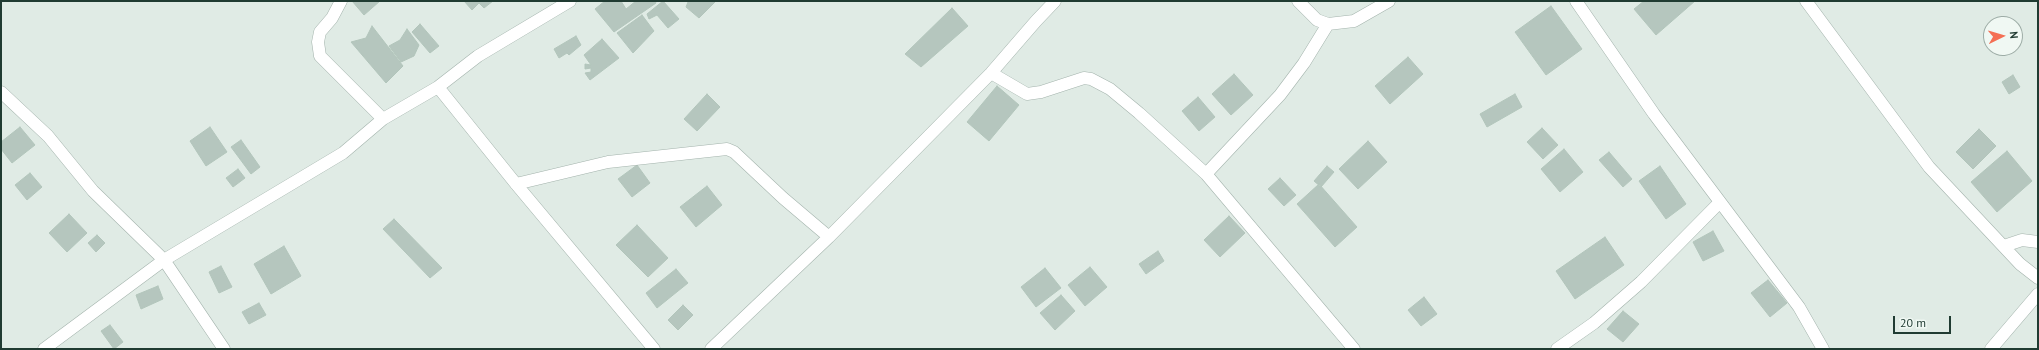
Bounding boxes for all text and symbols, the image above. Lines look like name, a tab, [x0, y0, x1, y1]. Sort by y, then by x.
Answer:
north arrow	[1983, 16, 2023, 56]
text: N	[2007, 31, 2021, 39]
scale bar	[1895, 308, 1953, 334]
text: 20 m	[1900, 315, 1926, 330]

